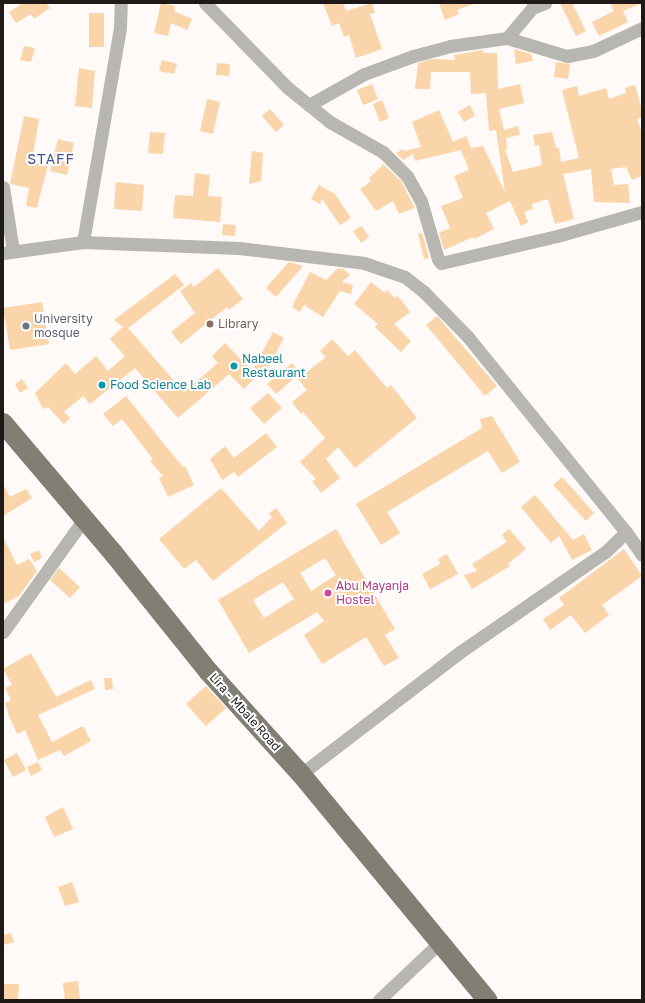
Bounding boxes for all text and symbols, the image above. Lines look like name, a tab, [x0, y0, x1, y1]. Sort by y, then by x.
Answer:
district label: STAFF	[27, 151, 75, 167]
place label: University mosque	[34, 312, 93, 340]
place label: Library	[218, 317, 259, 331]
marker: Library	[205, 319, 215, 329]
marker: University mosque	[21, 321, 31, 331]
place label: Nabeel Restaurant	[242, 352, 306, 380]
marker: Nabeel Restaurant	[229, 361, 239, 371]
place label: Food Science Lab	[110, 378, 211, 392]
marker: Food Science Lab	[97, 380, 107, 390]
place label: Abu Mayanja Hostel	[336, 579, 409, 607]
marker: Abu Mayanja Hostel	[323, 588, 333, 598]
street label: Lira - Mbale Road	[206, 670, 284, 754]

